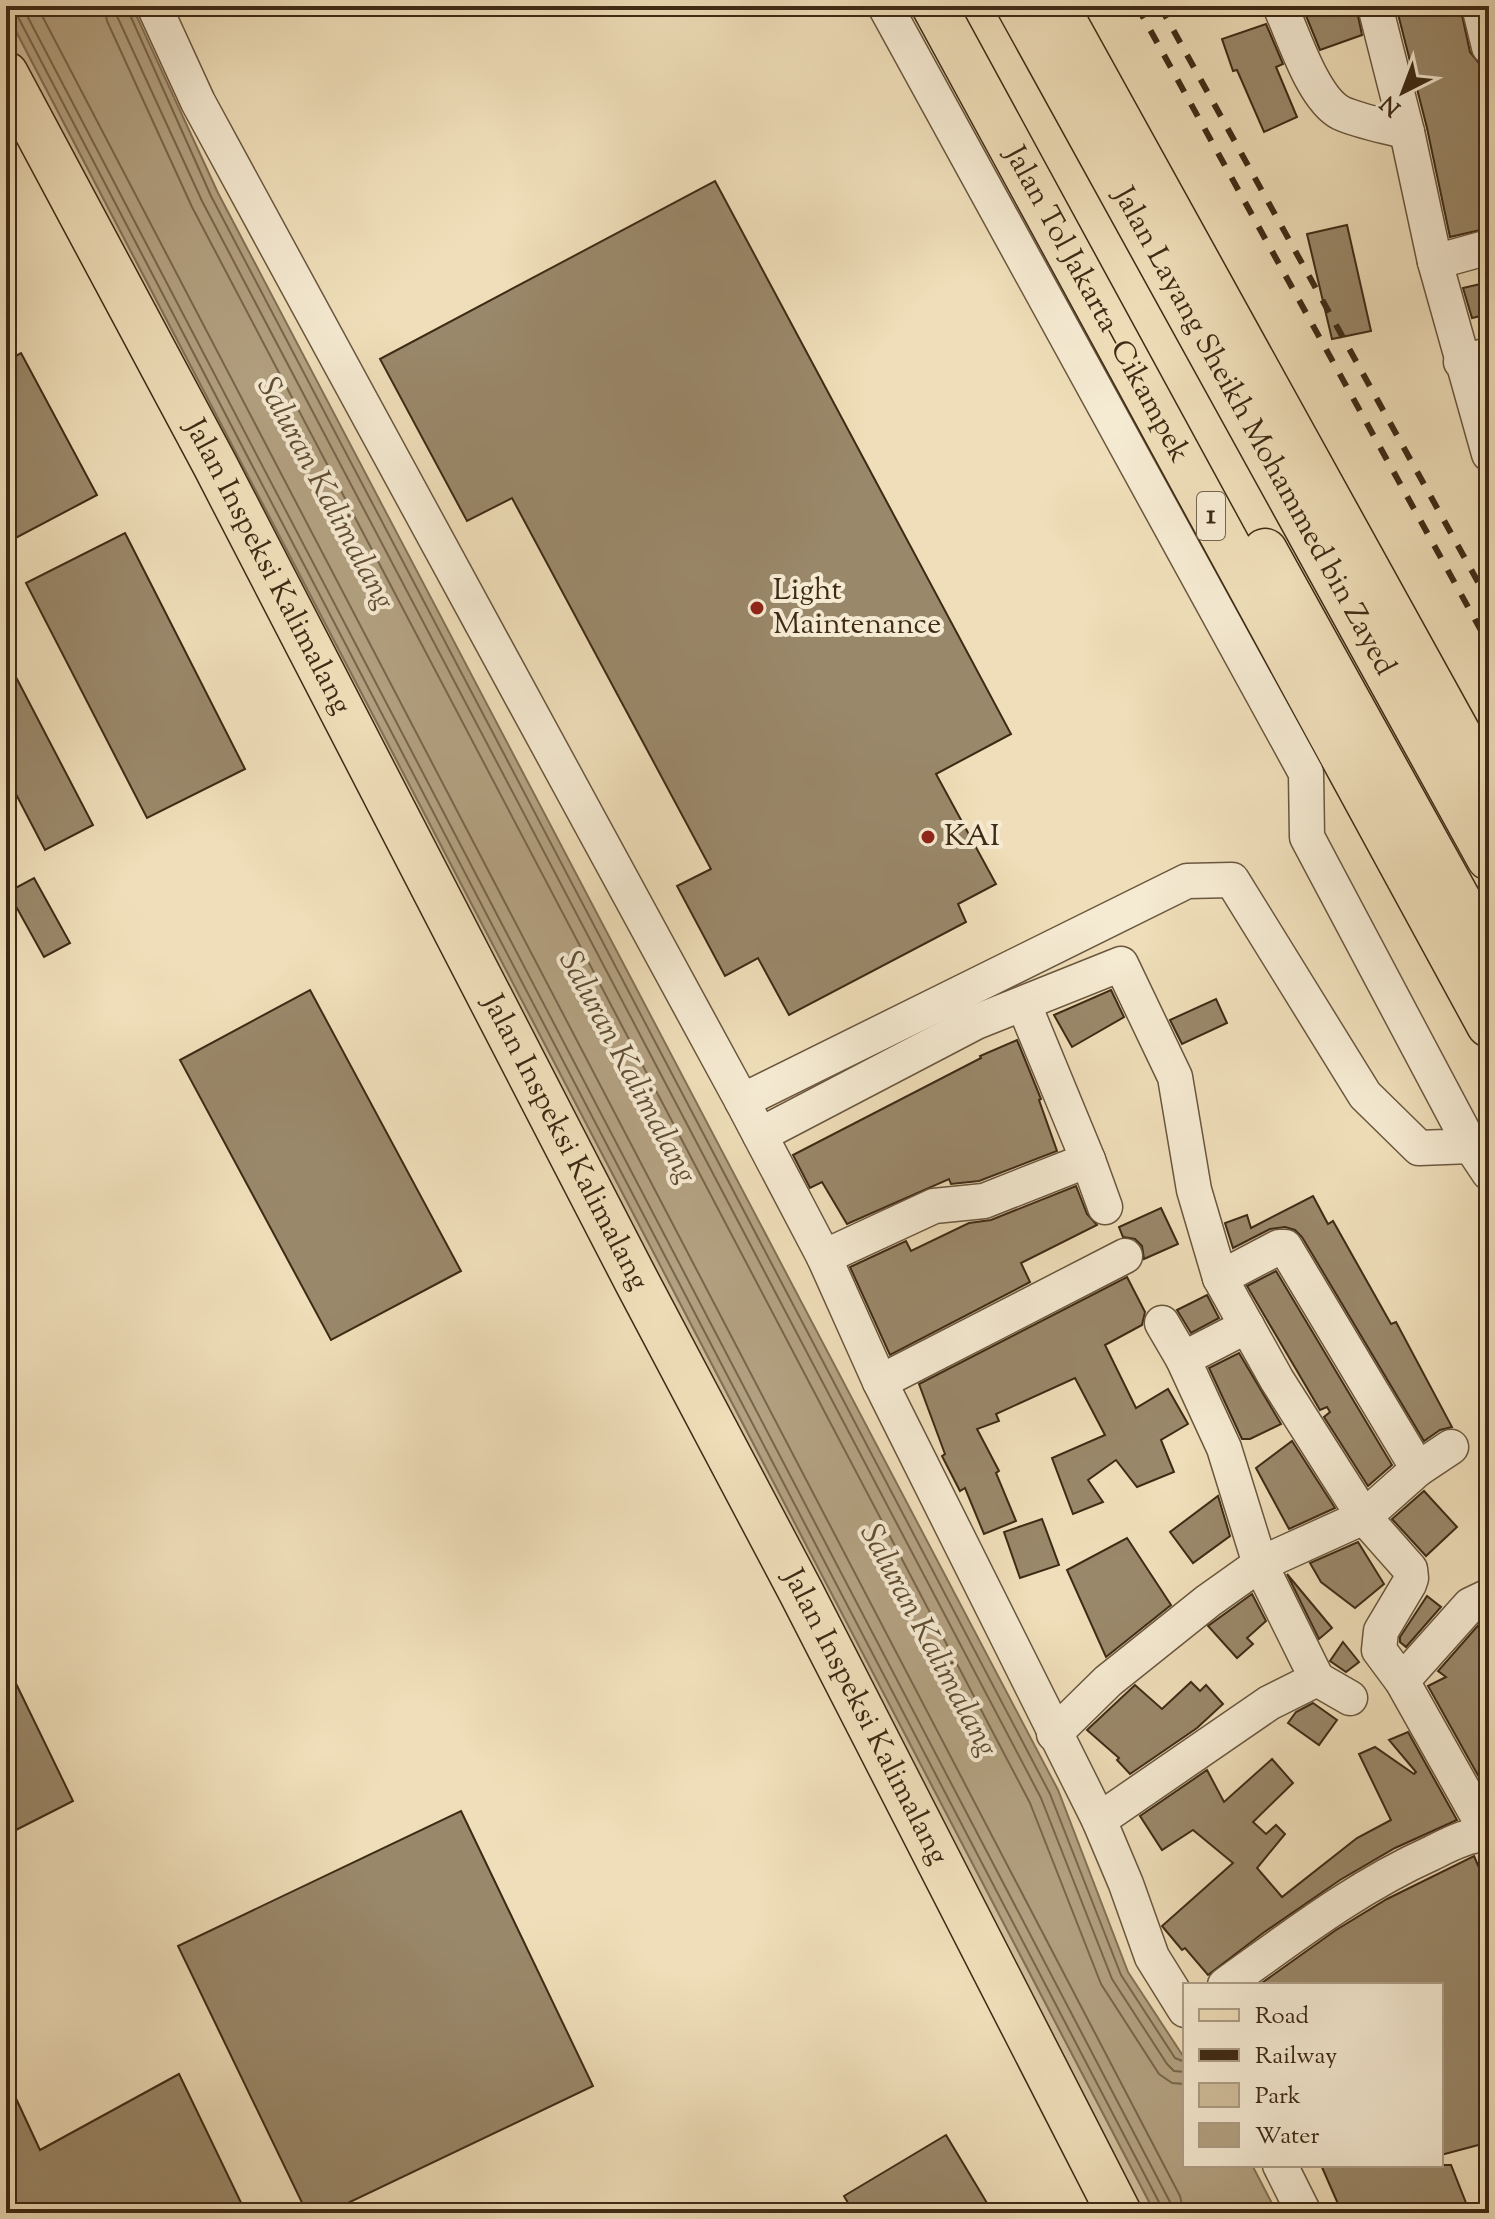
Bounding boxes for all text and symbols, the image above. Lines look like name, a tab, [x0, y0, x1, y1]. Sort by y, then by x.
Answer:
north arrow	[1363, 52, 1443, 132]
text: N	[1374, 87, 1409, 122]
street label: Jalan Tol Jakarta–Cikampek	[992, 137, 1200, 471]
street label: Jalan Layang Sheikh Mohammed bin Zayed	[1101, 178, 1406, 684]
water label: Saluran Kalimalang	[244, 369, 406, 619]
street label: Jalan Inspeksi Kalimalang	[172, 410, 362, 722]
road number: 1	[1197, 492, 1225, 540]
place label: Light Maintenance	[773, 570, 941, 647]
marker: Light Maintenance	[748, 599, 766, 617]
place label: KAI	[944, 816, 1000, 859]
marker: KAI	[919, 828, 937, 846]
water label: Saluran Kalimalang	[546, 943, 708, 1193]
street label: Jalan Inspeksi Kalimalang	[470, 986, 659, 1298]
water label: Saluran Kalimalang	[847, 1516, 1009, 1766]
street label: Jalan Inspeksi Kalimalang	[770, 1560, 959, 1872]
legend	[1183, 1983, 1443, 2167]
text: Road	[1255, 2000, 1309, 2034]
text: Railway	[1255, 2040, 1337, 2074]
text: Park	[1255, 2080, 1301, 2114]
text: Water	[1255, 2120, 1319, 2154]

